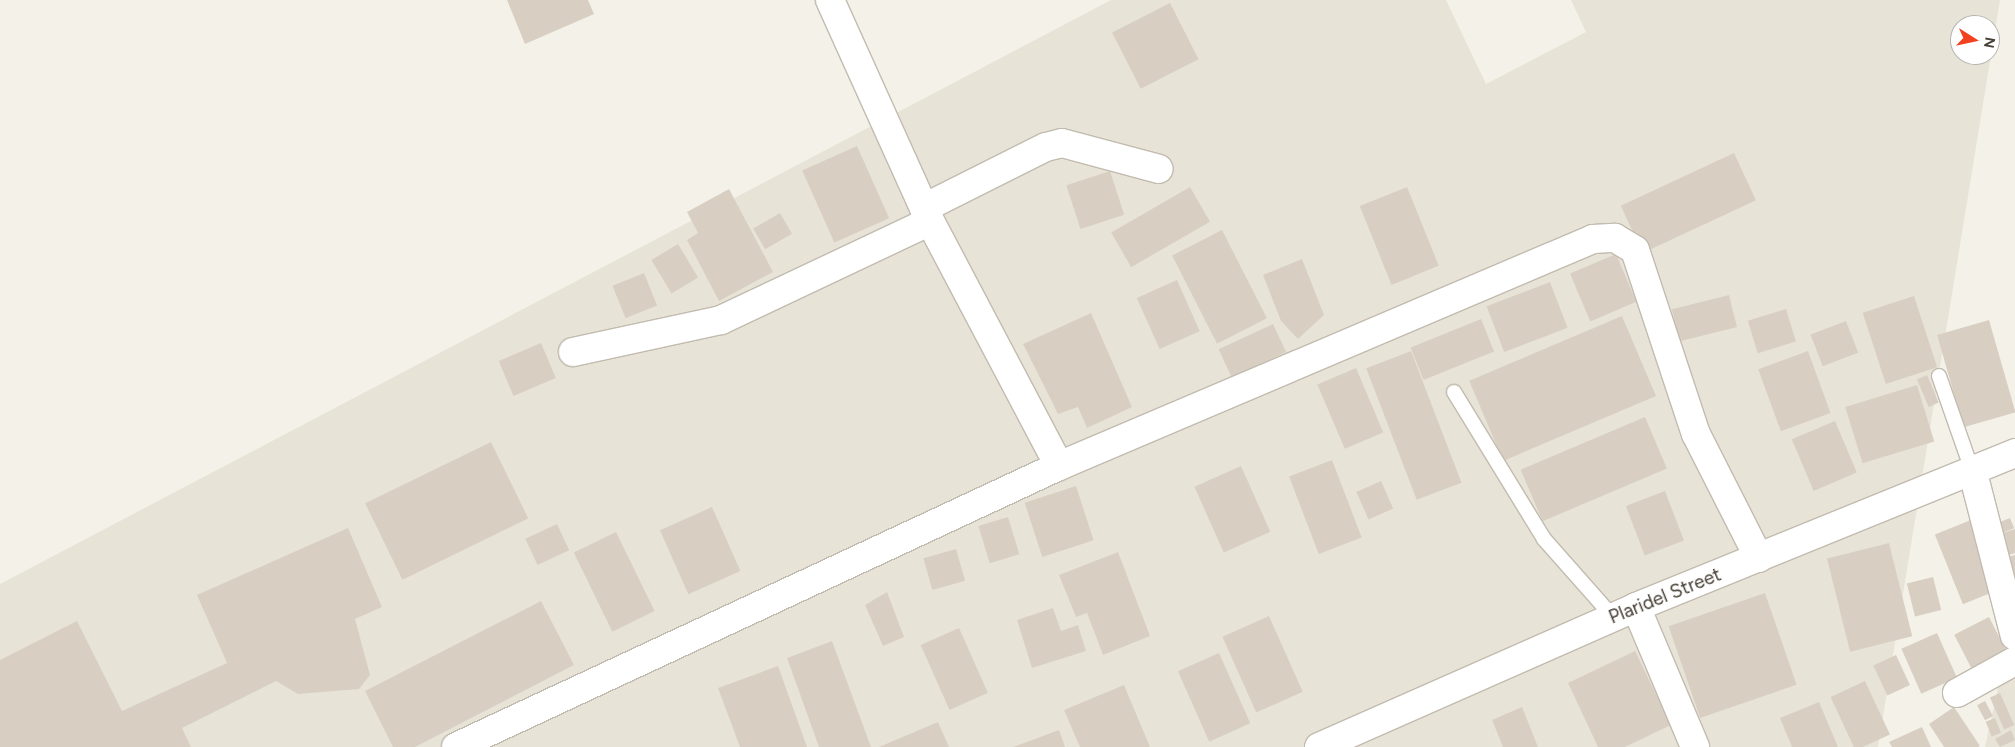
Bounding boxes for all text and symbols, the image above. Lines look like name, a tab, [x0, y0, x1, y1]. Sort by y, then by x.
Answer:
north arrow	[1950, 15, 2000, 65]
text: N	[1980, 36, 1999, 49]
street label: Plaridel Street	[1605, 563, 1725, 629]

